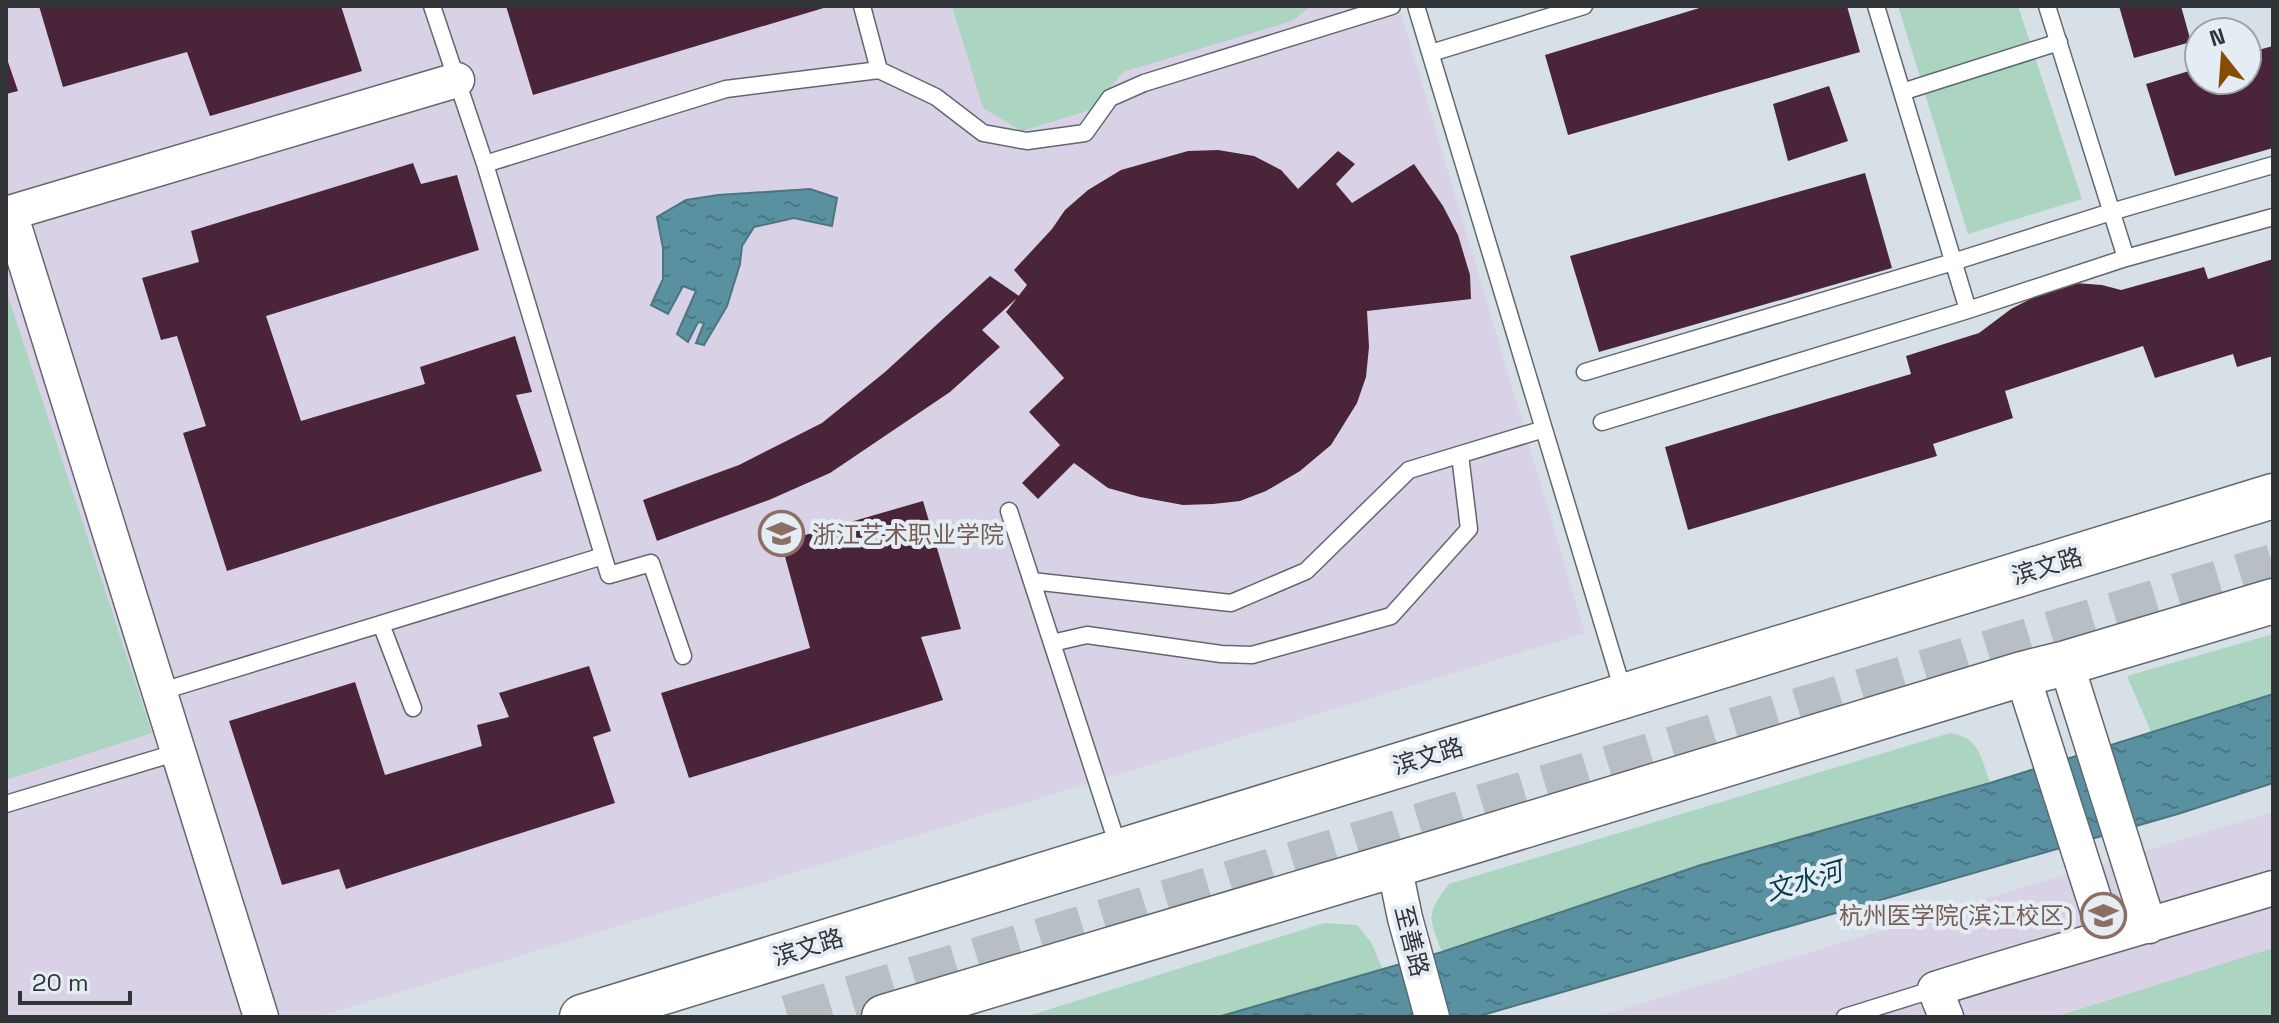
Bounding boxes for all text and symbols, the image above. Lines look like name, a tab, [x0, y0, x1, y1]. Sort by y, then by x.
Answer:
north arrow	[2183, 16, 2263, 96]
text: N	[2206, 21, 2228, 52]
school or university icon: 浙江艺术职业学院	[757, 510, 805, 558]
place label: 浙江艺术职业学院	[812, 519, 1004, 550]
street label: 滨文路	[2008, 541, 2086, 591]
street label: 滨文路	[1389, 731, 1467, 781]
water label: 文水河	[1762, 853, 1851, 908]
school or university icon: 杭州医学院(滨江校区)	[2080, 891, 2128, 939]
place label: 杭州医学院(滨江校区)	[1839, 900, 2073, 931]
street label: 至善路	[1388, 902, 1436, 980]
street label: 滨文路	[769, 922, 847, 972]
scale bar	[20, 955, 130, 1005]
text: 20 m	[32, 967, 89, 998]

